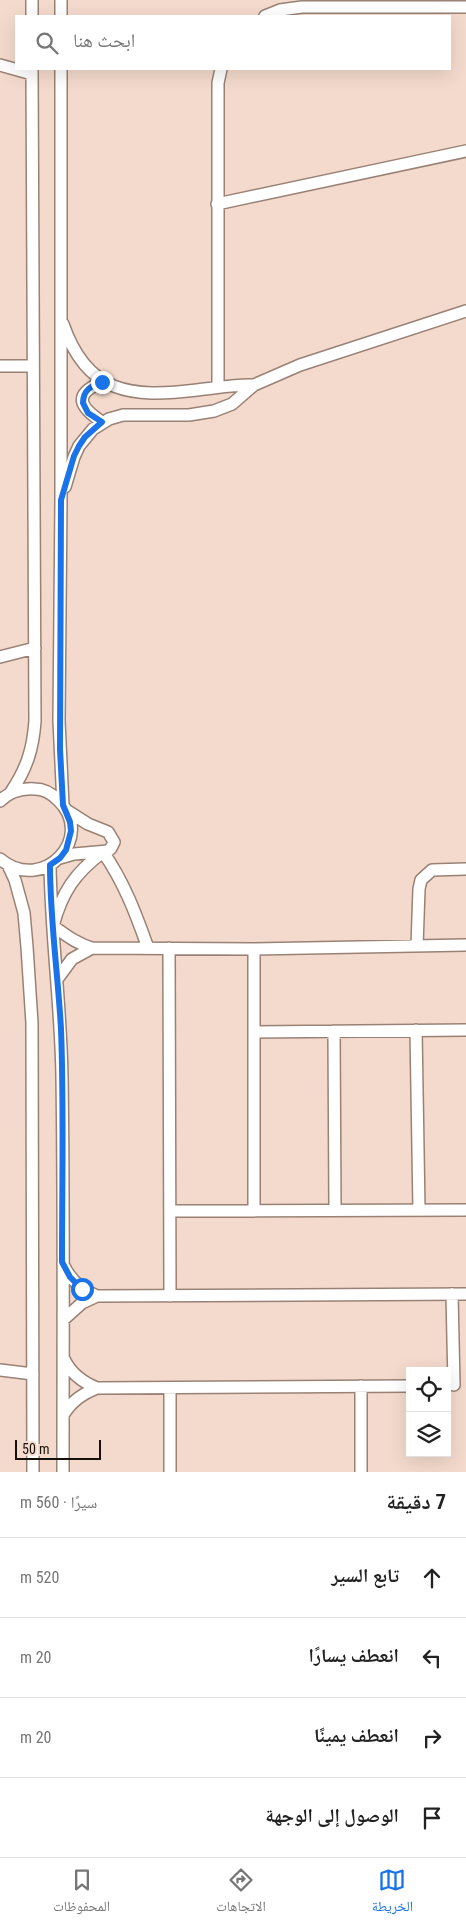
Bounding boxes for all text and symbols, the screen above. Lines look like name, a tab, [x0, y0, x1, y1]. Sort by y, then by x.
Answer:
search box	[15, 15, 451, 70]
icon: search	[33, 29, 61, 57]
text: ابحث هنا	[73, 29, 135, 52]
route end	[91, 371, 114, 394]
route start	[71, 1278, 94, 1301]
map controls	[406, 1367, 451, 1457]
button: locate	[406, 1367, 451, 1412]
button: layers	[406, 1412, 451, 1457]
scale bar	[15, 1437, 101, 1460]
text: 50 m	[22, 1441, 50, 1457]
text: 7 دقيقة	[386, 1490, 446, 1514]
text: سيرًا · 560 m	[20, 1493, 97, 1512]
text: تابع السير	[331, 1564, 399, 1587]
icon: ahead	[418, 1564, 446, 1592]
text: 520 m	[20, 1568, 59, 1587]
text: انعطف يسارًا	[308, 1644, 399, 1667]
icon: left	[418, 1644, 446, 1672]
text: 20 m	[20, 1648, 52, 1667]
text: انعطف يمينًا	[314, 1724, 399, 1747]
icon: right	[418, 1724, 446, 1752]
text: 20 m	[20, 1728, 52, 1747]
text: الوصول إلى الوجهة	[265, 1804, 399, 1827]
icon: arrive	[418, 1804, 446, 1832]
tab: المحفوظات	[53, 1866, 110, 1920]
tab: الاتجاهات	[216, 1866, 266, 1920]
tab: الخريطة	[372, 1866, 413, 1920]

